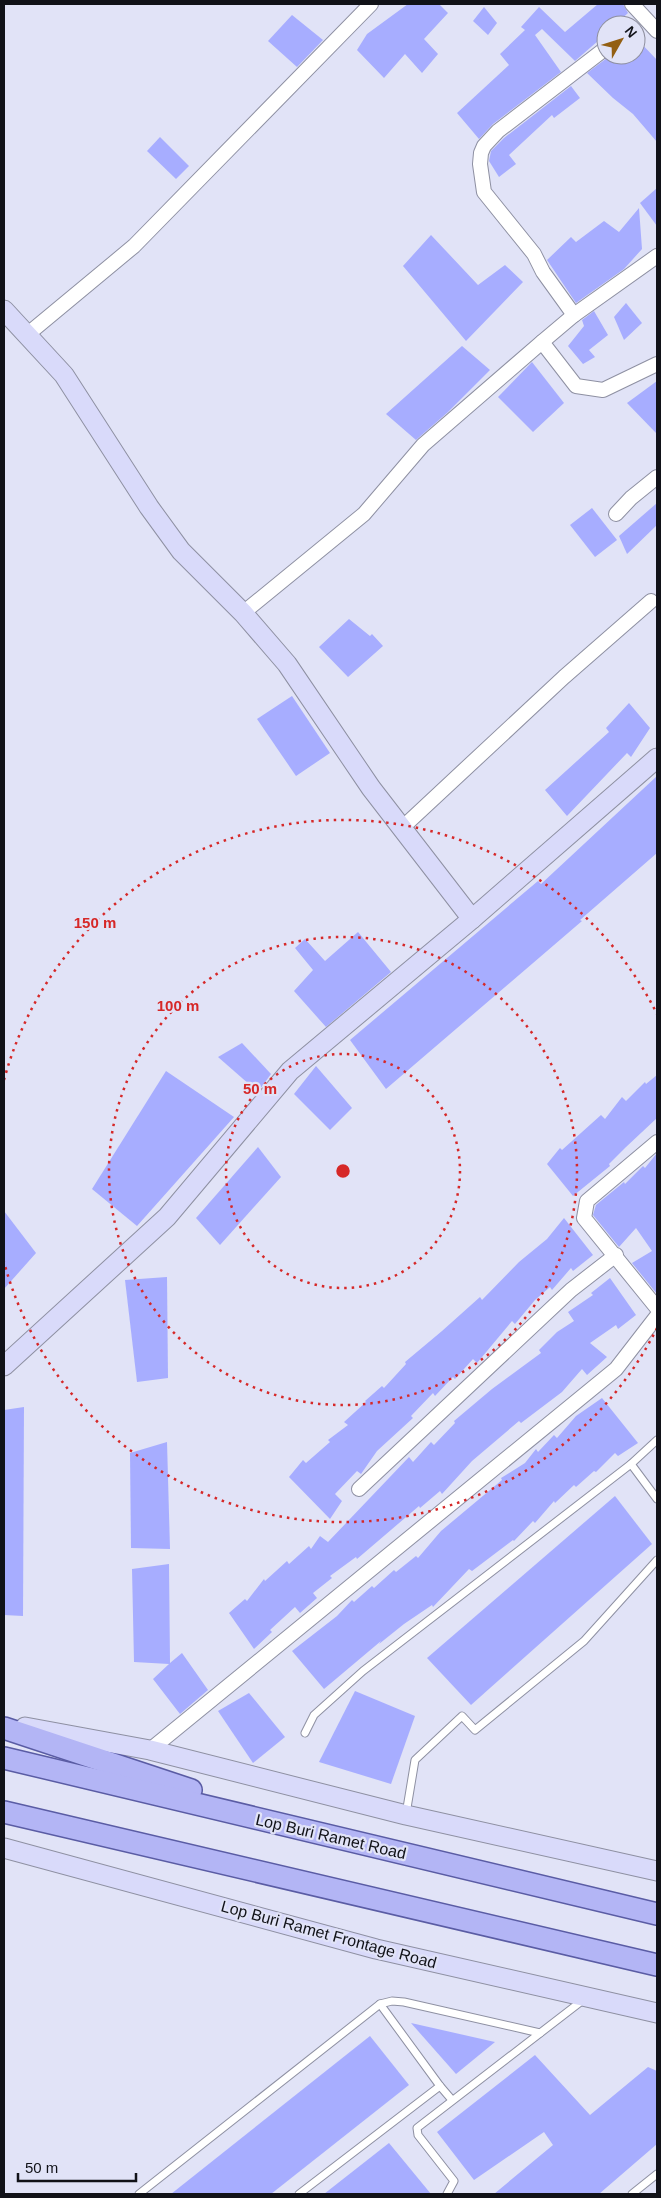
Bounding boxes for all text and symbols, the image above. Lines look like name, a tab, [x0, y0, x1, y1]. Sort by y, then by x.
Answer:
north arrow	[596, 15, 646, 65]
text: N	[622, 23, 641, 41]
text: 150 m	[74, 914, 116, 931]
text: 100 m	[157, 997, 199, 1014]
text: 50 m	[243, 1080, 277, 1097]
centre of rings	[334, 1162, 352, 1180]
street label: Lop Buri Ramet Road	[254, 1811, 408, 1862]
street label: Lop Buri Ramet Frontage Road	[219, 1897, 438, 1971]
scale bar	[18, 2150, 135, 2182]
text: 50 m	[25, 2159, 58, 2176]

